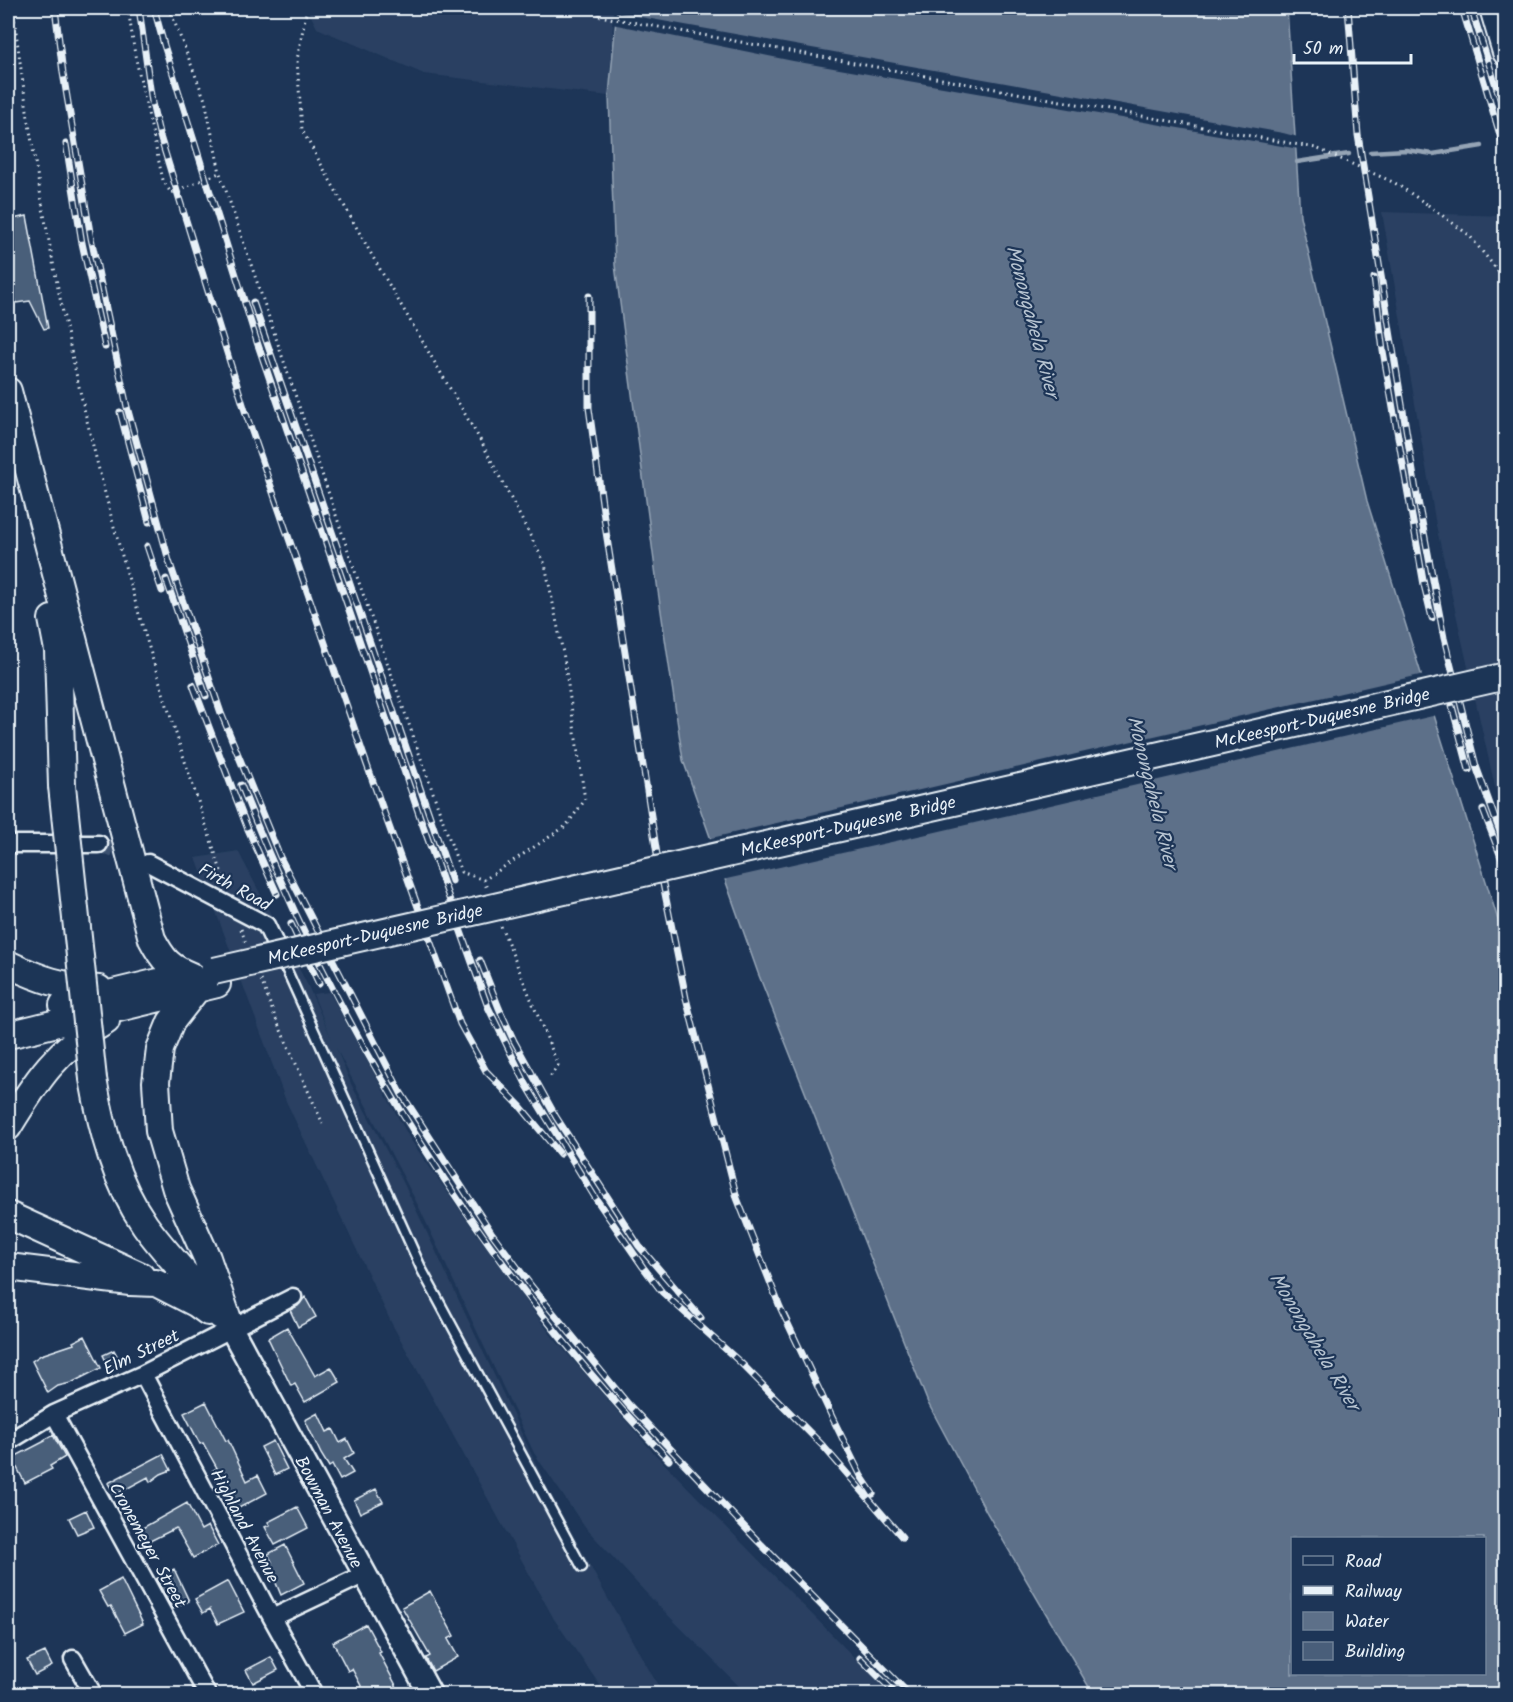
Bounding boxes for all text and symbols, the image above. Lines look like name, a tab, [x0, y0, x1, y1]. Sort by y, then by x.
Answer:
scale bar	[1294, 27, 1411, 65]
text: 50 m	[1303, 35, 1343, 64]
water label: Monongahela River	[995, 242, 1068, 406]
street label: McKeesport-Duquesne Bridge	[1212, 681, 1433, 758]
water label: Monongahela River	[1117, 713, 1187, 877]
street label: McKeesport-Duquesne Bridge	[738, 789, 959, 866]
street label: Firth Road	[192, 856, 277, 921]
street label: McKeesport-Duquesne Bridge	[265, 897, 486, 974]
water label: Monongahela River	[1259, 1267, 1370, 1421]
street label: Elm Street	[98, 1322, 186, 1384]
street label: Bowman Avenue	[286, 1451, 370, 1574]
street label: Highland Avenue	[201, 1464, 286, 1589]
street label: Cronemeyer Street	[100, 1477, 194, 1615]
legend	[1291, 1537, 1486, 1675]
text: Road	[1345, 1548, 1382, 1577]
text: Railway	[1345, 1578, 1402, 1607]
text: Water	[1345, 1608, 1390, 1637]
text: Building	[1345, 1638, 1405, 1667]

